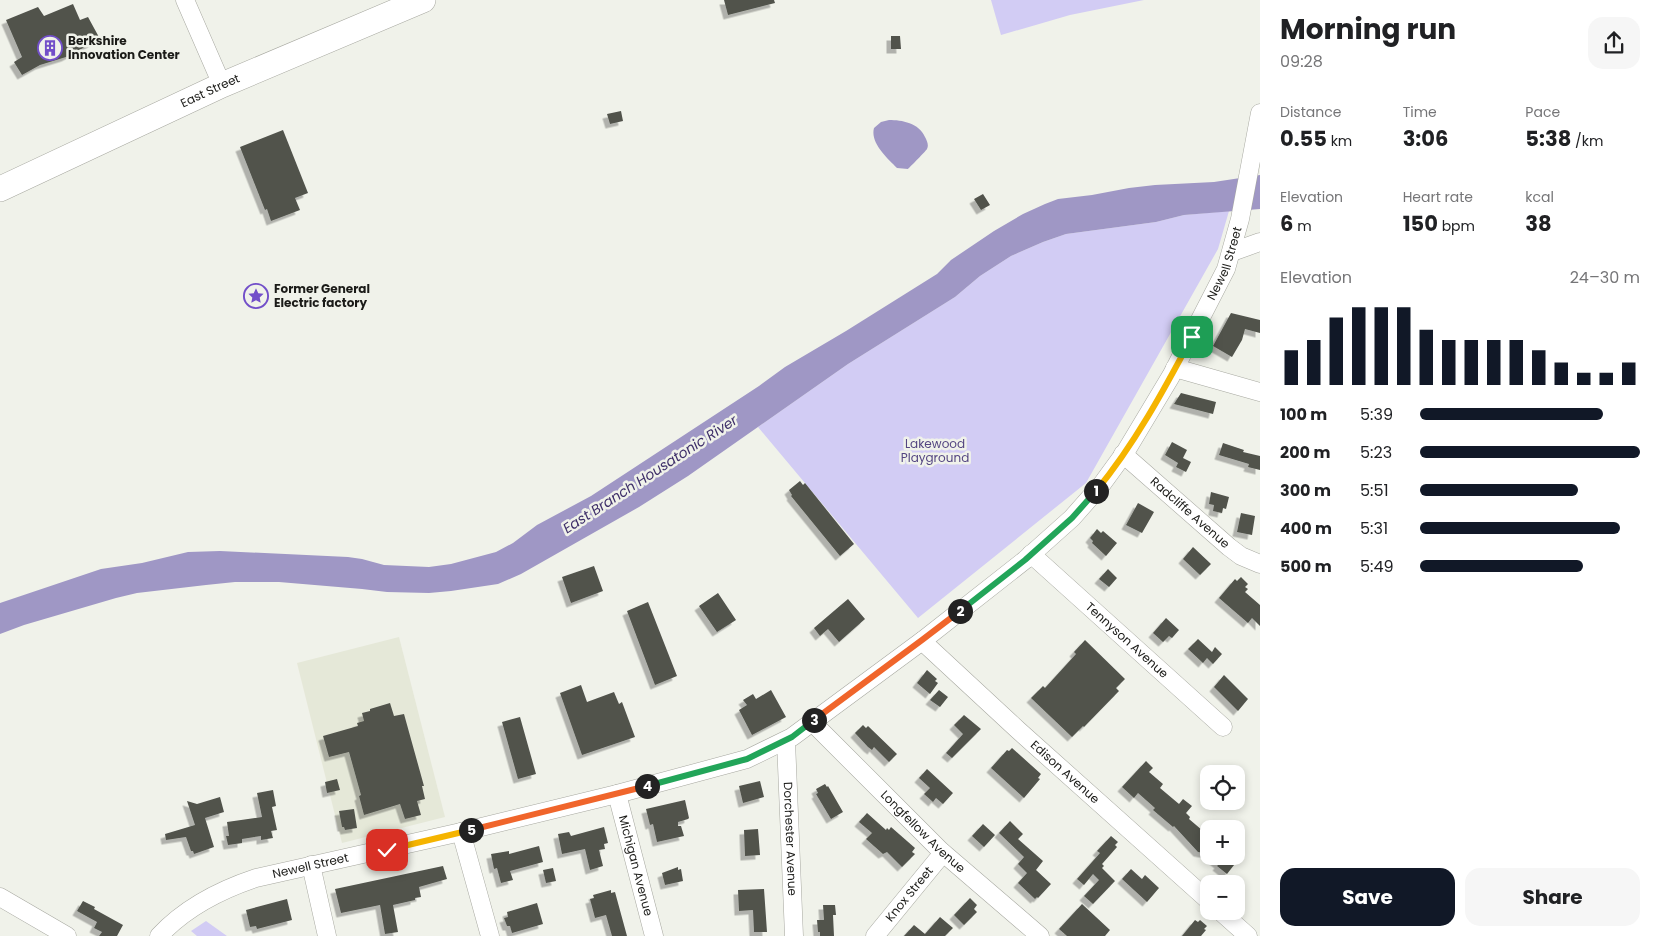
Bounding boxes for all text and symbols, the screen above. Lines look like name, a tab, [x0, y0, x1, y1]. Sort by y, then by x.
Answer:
text: Morning run	[1280, 10, 1456, 49]
button: share	[1588, 17, 1640, 69]
place label: Berkshire Innovation Center	[68, 32, 180, 63]
building icon: Berkshire Innovation Center	[37, 35, 63, 61]
text: 09:28	[1280, 50, 1323, 73]
street label: East Street	[178, 70, 242, 111]
text: Distance	[1280, 102, 1341, 122]
text: Time	[1403, 102, 1437, 122]
text: Pace	[1525, 102, 1560, 122]
text: 0.55	[1280, 124, 1327, 153]
text: 3:06	[1403, 124, 1448, 153]
text: 5:38	[1525, 124, 1571, 153]
text: km	[1327, 131, 1352, 151]
text: /km	[1571, 131, 1603, 151]
text: Elevation	[1280, 187, 1343, 207]
text: Heart rate	[1403, 187, 1473, 207]
text: kcal	[1525, 187, 1554, 207]
text: 6	[1280, 209, 1293, 238]
text: 150	[1403, 209, 1438, 238]
text: 38	[1525, 209, 1552, 238]
text: m	[1293, 216, 1312, 236]
text: bpm	[1438, 216, 1475, 236]
street label: Newell Street	[1203, 225, 1245, 303]
text: Elevation	[1280, 266, 1352, 289]
text: 24–30 m	[1570, 266, 1640, 289]
place label: Former General Electric factory	[274, 280, 370, 311]
place icon: Former General Electric factory	[243, 283, 269, 309]
pin	[1171, 316, 1213, 358]
icon: arrive	[1178, 323, 1206, 351]
text: 100 m	[1280, 403, 1327, 426]
text: 5:39	[1360, 403, 1393, 426]
water label: East Branch Housatonic River	[559, 410, 742, 538]
park label: Lakewood Playground	[901, 435, 969, 466]
text: 200 m	[1280, 441, 1330, 464]
text: 5:23	[1360, 441, 1392, 464]
street label: Radcliffe Avenue	[1147, 473, 1234, 552]
pin: 1	[1084, 478, 1108, 504]
text: 300 m	[1280, 479, 1331, 502]
text: 5:51	[1360, 479, 1389, 502]
text: 1	[1094, 481, 1099, 501]
text: 400 m	[1280, 517, 1332, 540]
text: 5:31	[1360, 517, 1388, 540]
text: 500 m	[1280, 555, 1332, 578]
text: 5:49	[1360, 555, 1394, 578]
pin: 2	[948, 598, 972, 624]
street label: Tennyson Avenue	[1082, 598, 1172, 682]
text: 2	[957, 601, 965, 621]
pin: 3	[802, 708, 826, 732]
text: 3	[810, 710, 819, 730]
street label: Edison Avenue	[1027, 736, 1103, 807]
map controls	[1200, 765, 1245, 920]
button: locate	[1200, 765, 1245, 810]
pin: 4	[634, 774, 660, 798]
text: 4	[643, 776, 652, 796]
street label: Dorchester Avenue	[780, 782, 801, 896]
street label: Longfellow Avenue	[877, 786, 969, 876]
street label: Michigan Avenue	[615, 813, 657, 918]
pin: 5	[458, 818, 484, 842]
text: 5	[467, 820, 476, 840]
button: +	[1200, 820, 1245, 865]
pin	[366, 829, 408, 871]
icon: check	[373, 836, 401, 864]
street label: Newell Street	[271, 849, 350, 882]
street label: Knox Street	[881, 863, 937, 925]
button: Save	[1280, 868, 1455, 926]
button: Share	[1465, 868, 1640, 926]
button: −	[1200, 875, 1245, 920]

